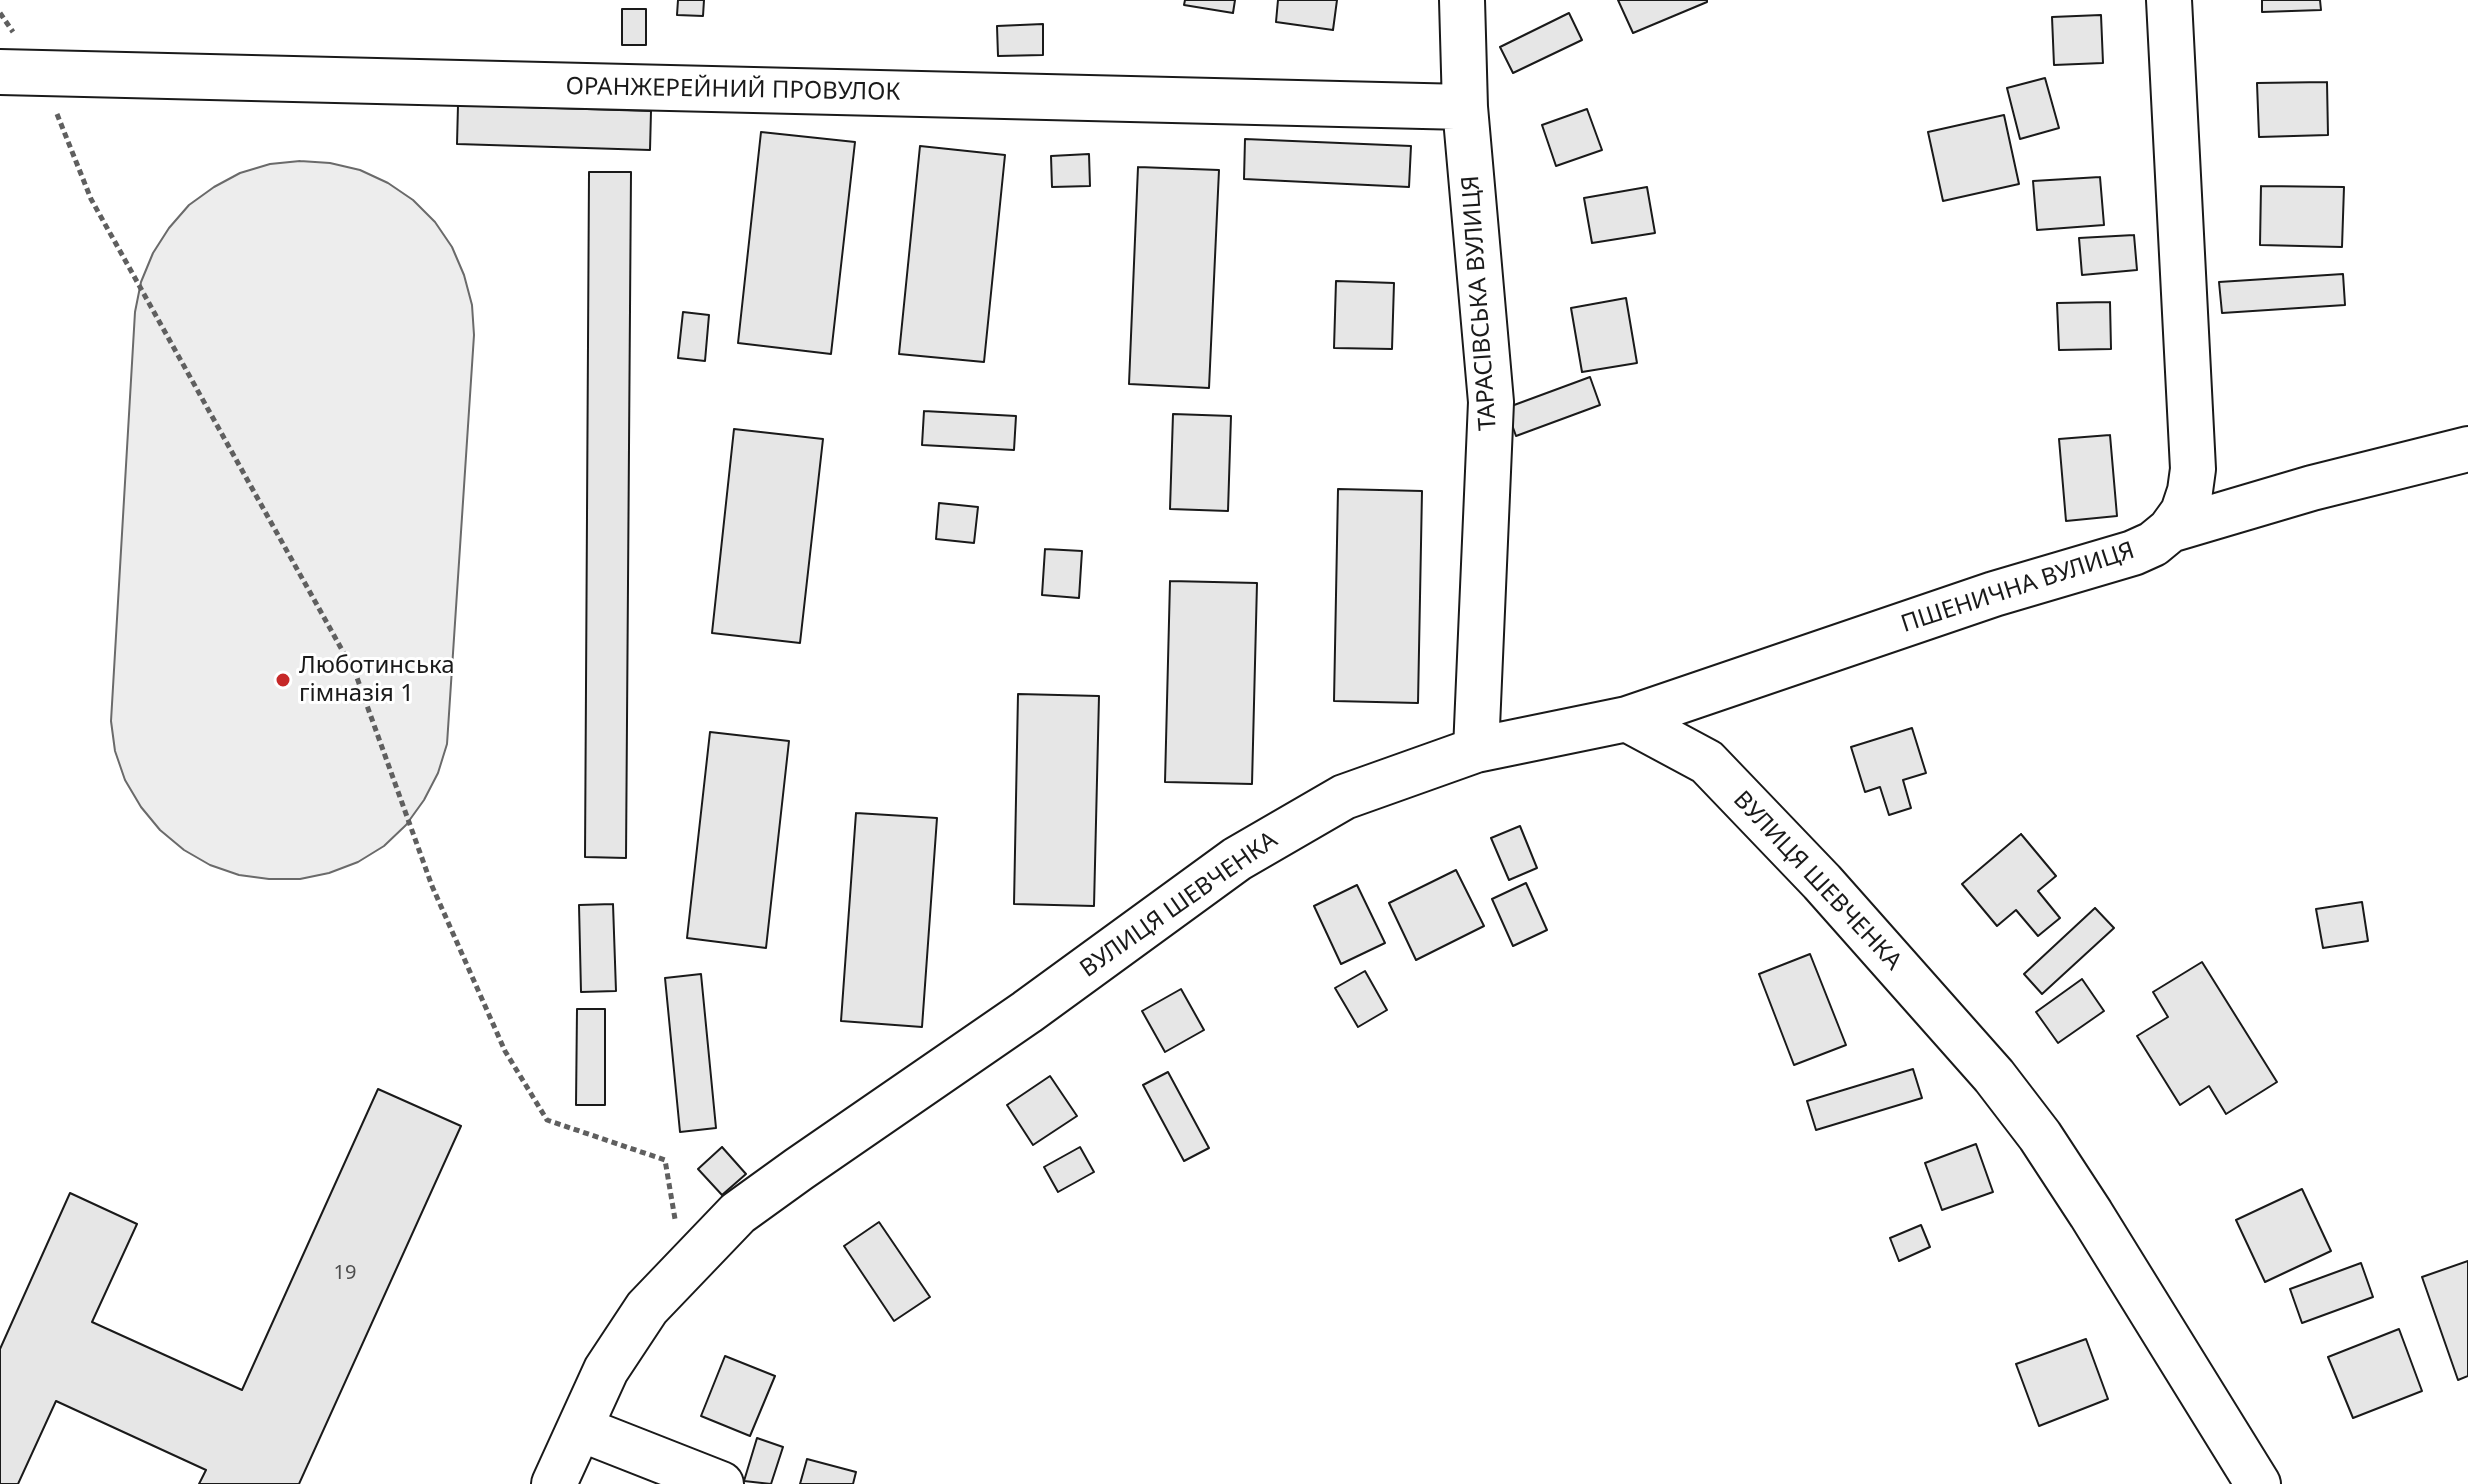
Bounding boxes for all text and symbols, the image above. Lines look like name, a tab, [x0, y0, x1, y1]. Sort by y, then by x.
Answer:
street label: ОРАНЖЕРЕЙНИЙ ПРОВУЛОК	[565, 73, 901, 107]
street label: ТАРАСІВСЬКА ВУЛИЦЯ	[1457, 175, 1503, 431]
street label: ПШЕНИЧНА ВУЛИЦЯ	[1898, 537, 2138, 639]
place label: Люботинська гiмназiя 1	[299, 652, 455, 708]
marker: Люботинська гiмназiя 1	[274, 671, 292, 689]
street label: ВУЛИЦЯ ШЕВЧЕНКА	[1727, 786, 1907, 976]
street label: ВУЛИЦЯ ШЕВЧЕНКА	[1075, 826, 1283, 984]
house number: 19	[334, 1261, 356, 1285]

